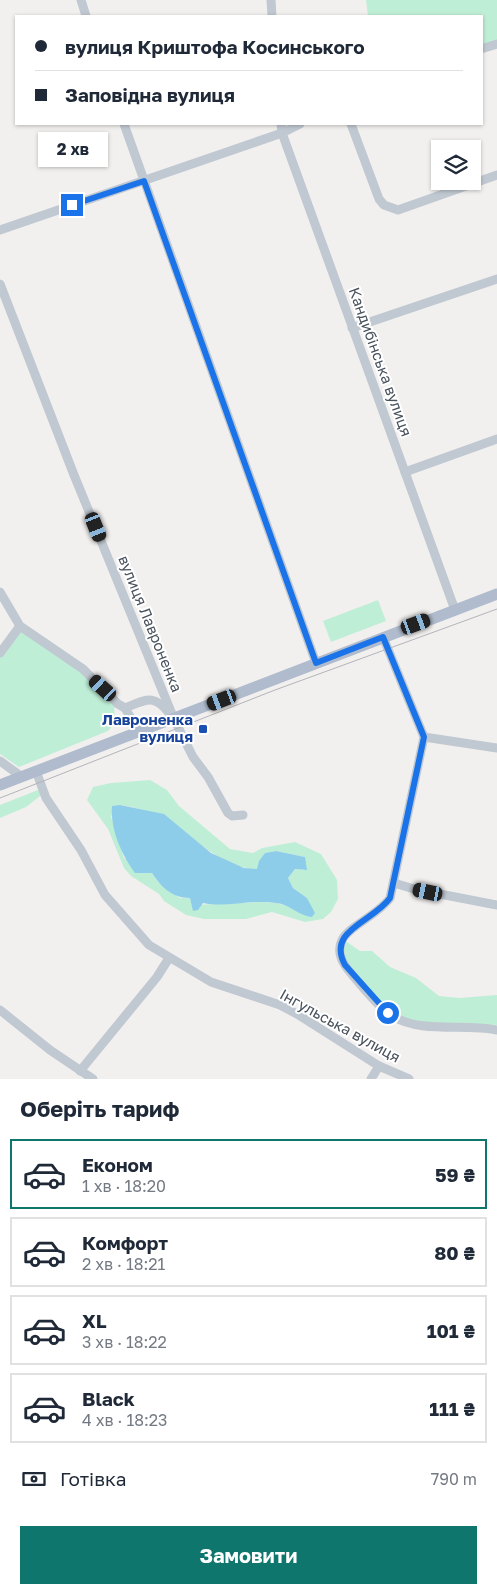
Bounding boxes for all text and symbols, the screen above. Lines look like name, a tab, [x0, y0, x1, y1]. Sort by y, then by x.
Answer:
text: вулиця Криштофа Косинського	[65, 35, 365, 58]
text: Заповідна вулиця	[65, 83, 235, 106]
callout: 2 хв	[37, 132, 107, 168]
text: 2 хв	[57, 139, 89, 159]
map controls	[431, 140, 481, 190]
button: layers	[431, 140, 481, 190]
route end	[61, 194, 83, 216]
street label: Кандибінська вулиця	[346, 285, 416, 439]
car	[83, 510, 108, 544]
street label: вулиця Лавроненка	[115, 553, 187, 695]
car	[399, 612, 432, 636]
car	[86, 672, 119, 704]
car	[205, 688, 238, 712]
place label: Лавроненка вулиця	[102, 710, 193, 745]
marker: Лавроненка вулиця	[197, 723, 209, 735]
car	[411, 882, 444, 902]
street label: Інгульська вулиця	[277, 985, 404, 1066]
route start	[377, 1002, 399, 1024]
text: Оберіть тариф	[20, 1095, 179, 1122]
icon: car	[22, 1152, 67, 1197]
text: Економ	[82, 1153, 153, 1176]
text: 59 ₴	[435, 1163, 475, 1186]
text: 1 хв · 18:20	[82, 1176, 166, 1196]
icon: car	[22, 1230, 67, 1275]
text: Комфорт	[82, 1231, 168, 1254]
text: 80 ₴	[434, 1241, 475, 1264]
text: 2 хв · 18:21	[82, 1254, 165, 1274]
icon: car	[22, 1308, 67, 1353]
text: XL	[82, 1309, 107, 1332]
text: 101 ₴	[427, 1319, 475, 1342]
text: 3 хв · 18:22	[82, 1332, 167, 1352]
icon: car	[22, 1386, 67, 1431]
text: Black	[82, 1387, 135, 1410]
text: 111 ₴	[429, 1397, 475, 1420]
text: 4 хв · 18:23	[82, 1410, 167, 1430]
icon: cash	[20, 1465, 48, 1493]
text: Готівка	[60, 1467, 126, 1490]
text: 790 m	[431, 1469, 477, 1489]
button: Замовити	[20, 1526, 477, 1584]

